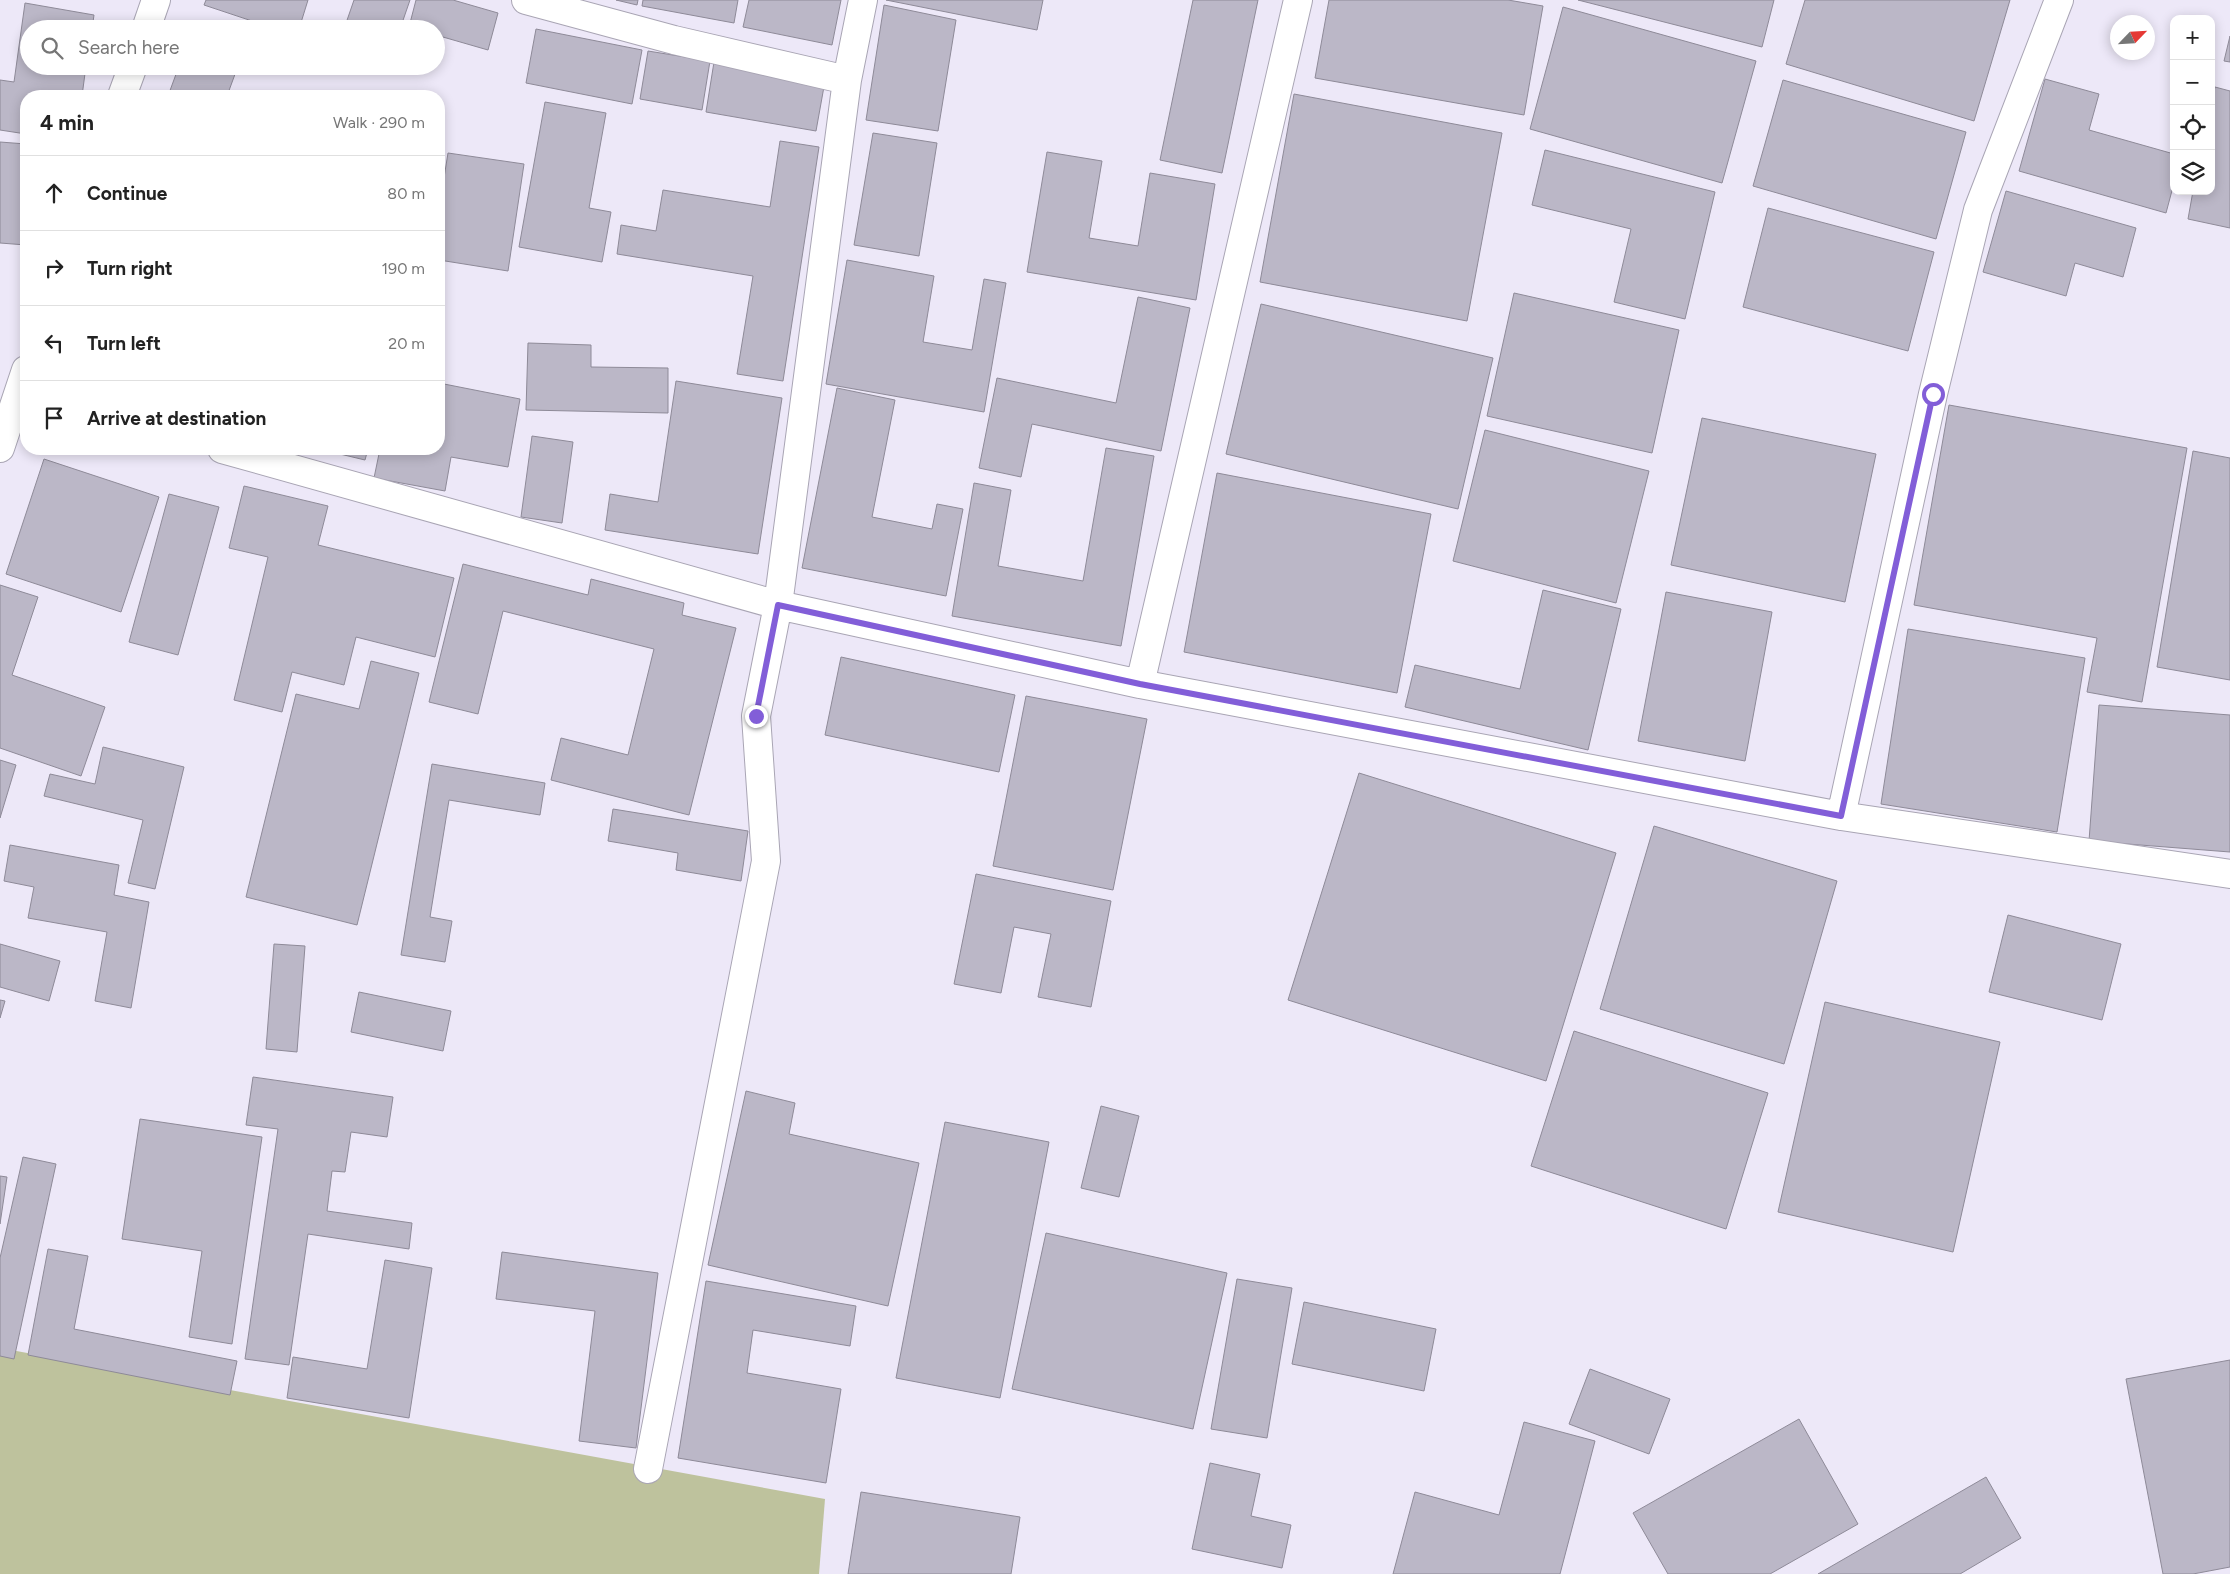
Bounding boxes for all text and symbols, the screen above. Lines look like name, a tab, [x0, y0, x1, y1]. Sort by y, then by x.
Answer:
north arrow	[2110, 15, 2155, 60]
map controls	[2170, 15, 2215, 195]
button: +	[2170, 15, 2215, 60]
search box	[20, 20, 445, 75]
icon: search	[38, 34, 66, 62]
text: Search here	[78, 36, 180, 59]
button: −	[2170, 60, 2215, 105]
button: locate	[2170, 105, 2215, 150]
text: 4 min	[40, 110, 94, 135]
text: Walk · 290 m	[333, 113, 425, 132]
button: layers	[2170, 150, 2215, 195]
icon: ahead	[40, 179, 68, 207]
text: Continue	[87, 182, 167, 205]
text: 80 m	[387, 184, 425, 203]
icon: right	[40, 254, 68, 282]
text: Turn right	[87, 257, 173, 280]
text: 190 m	[382, 259, 425, 278]
icon: left	[40, 329, 68, 357]
text: Turn left	[87, 332, 161, 355]
text: 20 m	[388, 334, 425, 353]
route start	[1922, 383, 1945, 406]
icon: arrive	[40, 404, 68, 432]
text: Arrive at destination	[87, 407, 266, 430]
route end	[745, 705, 768, 728]

